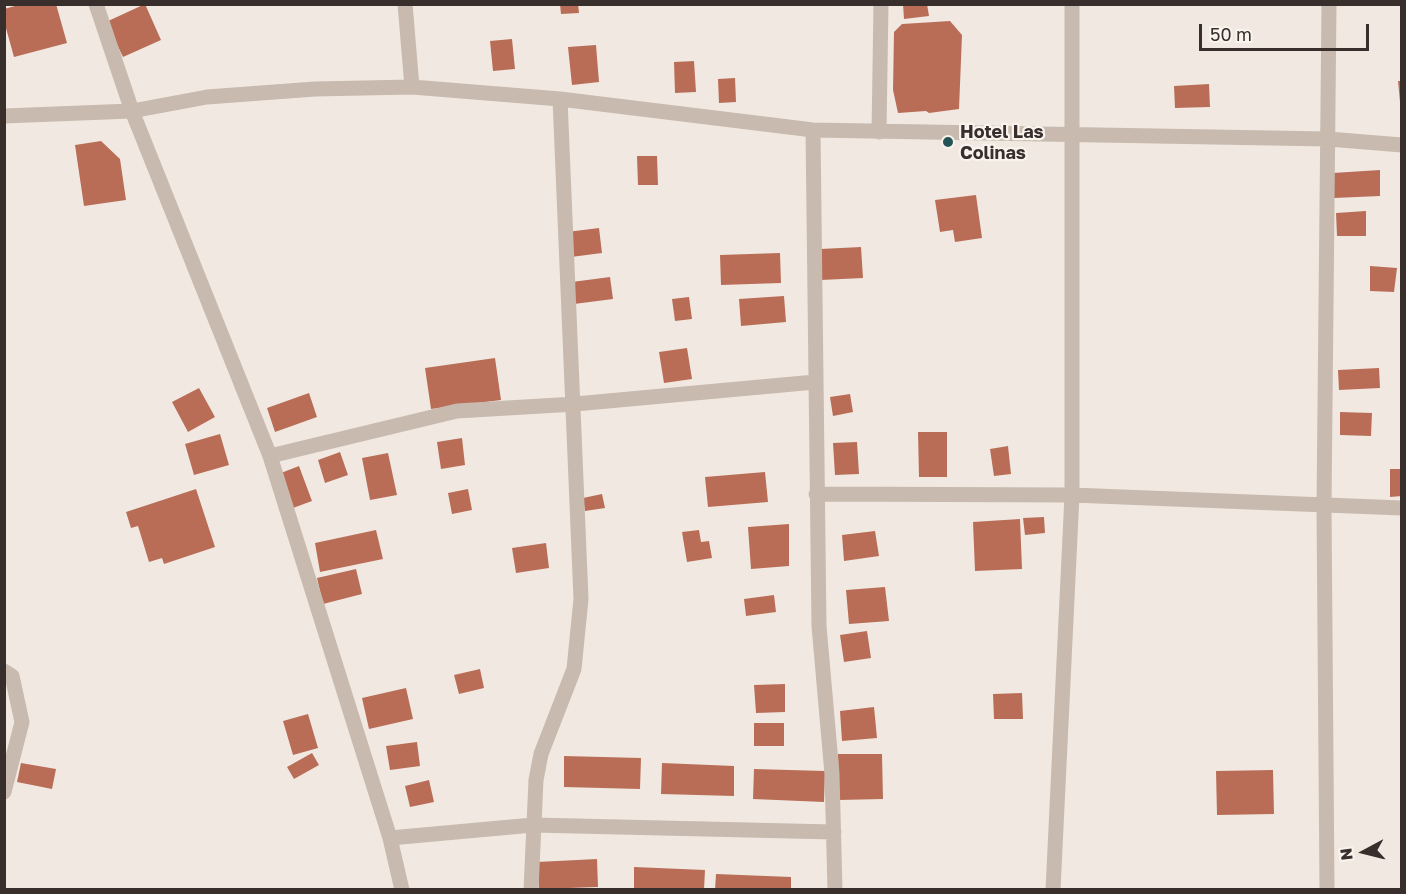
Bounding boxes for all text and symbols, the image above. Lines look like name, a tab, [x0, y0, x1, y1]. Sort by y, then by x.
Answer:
scale bar	[1202, 12, 1372, 50]
text: 50 m	[1210, 23, 1252, 45]
place label: Hotel Las Colinas	[960, 121, 1044, 164]
marker: Hotel Las Colinas	[941, 135, 955, 149]
north arrow	[1334, 822, 1394, 882]
text: N	[1335, 847, 1357, 861]

